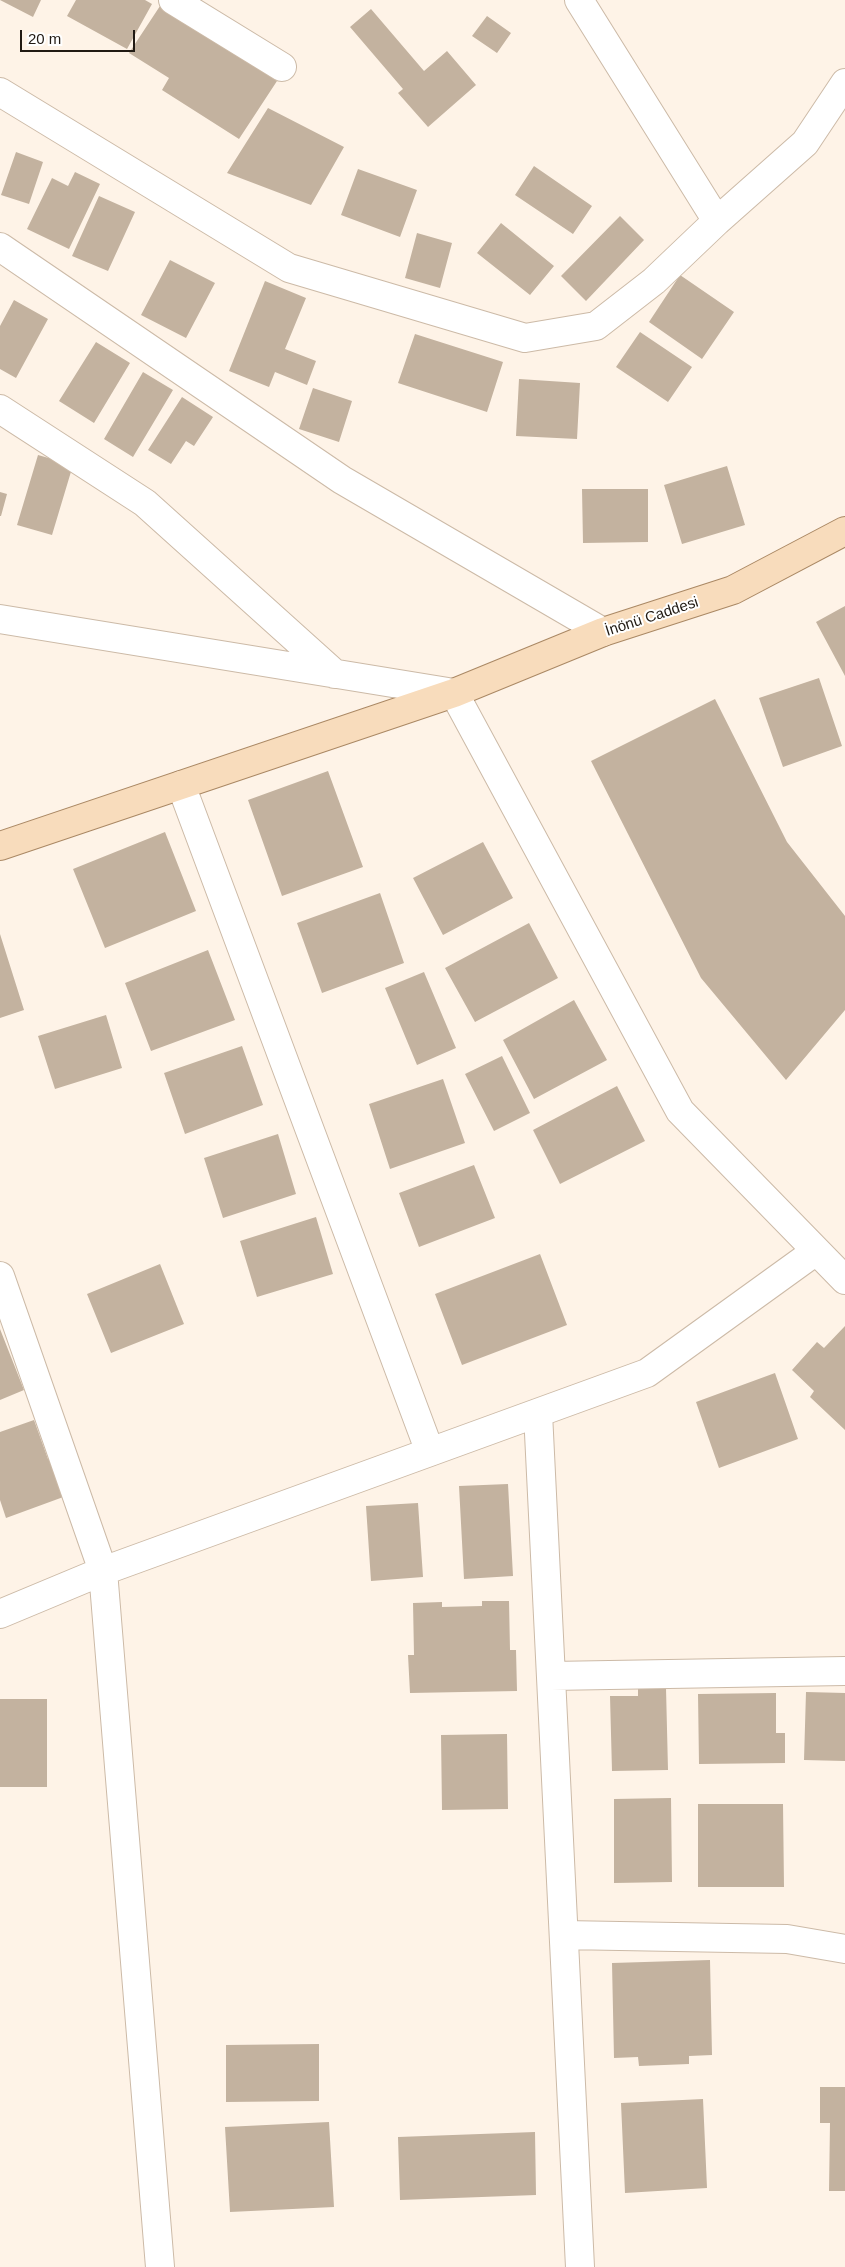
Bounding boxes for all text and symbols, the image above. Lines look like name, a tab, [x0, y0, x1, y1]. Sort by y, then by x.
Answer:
scale bar	[22, 20, 138, 52]
text: 20 m	[28, 30, 61, 47]
street label: İnönü Caddesi	[603, 593, 701, 641]

